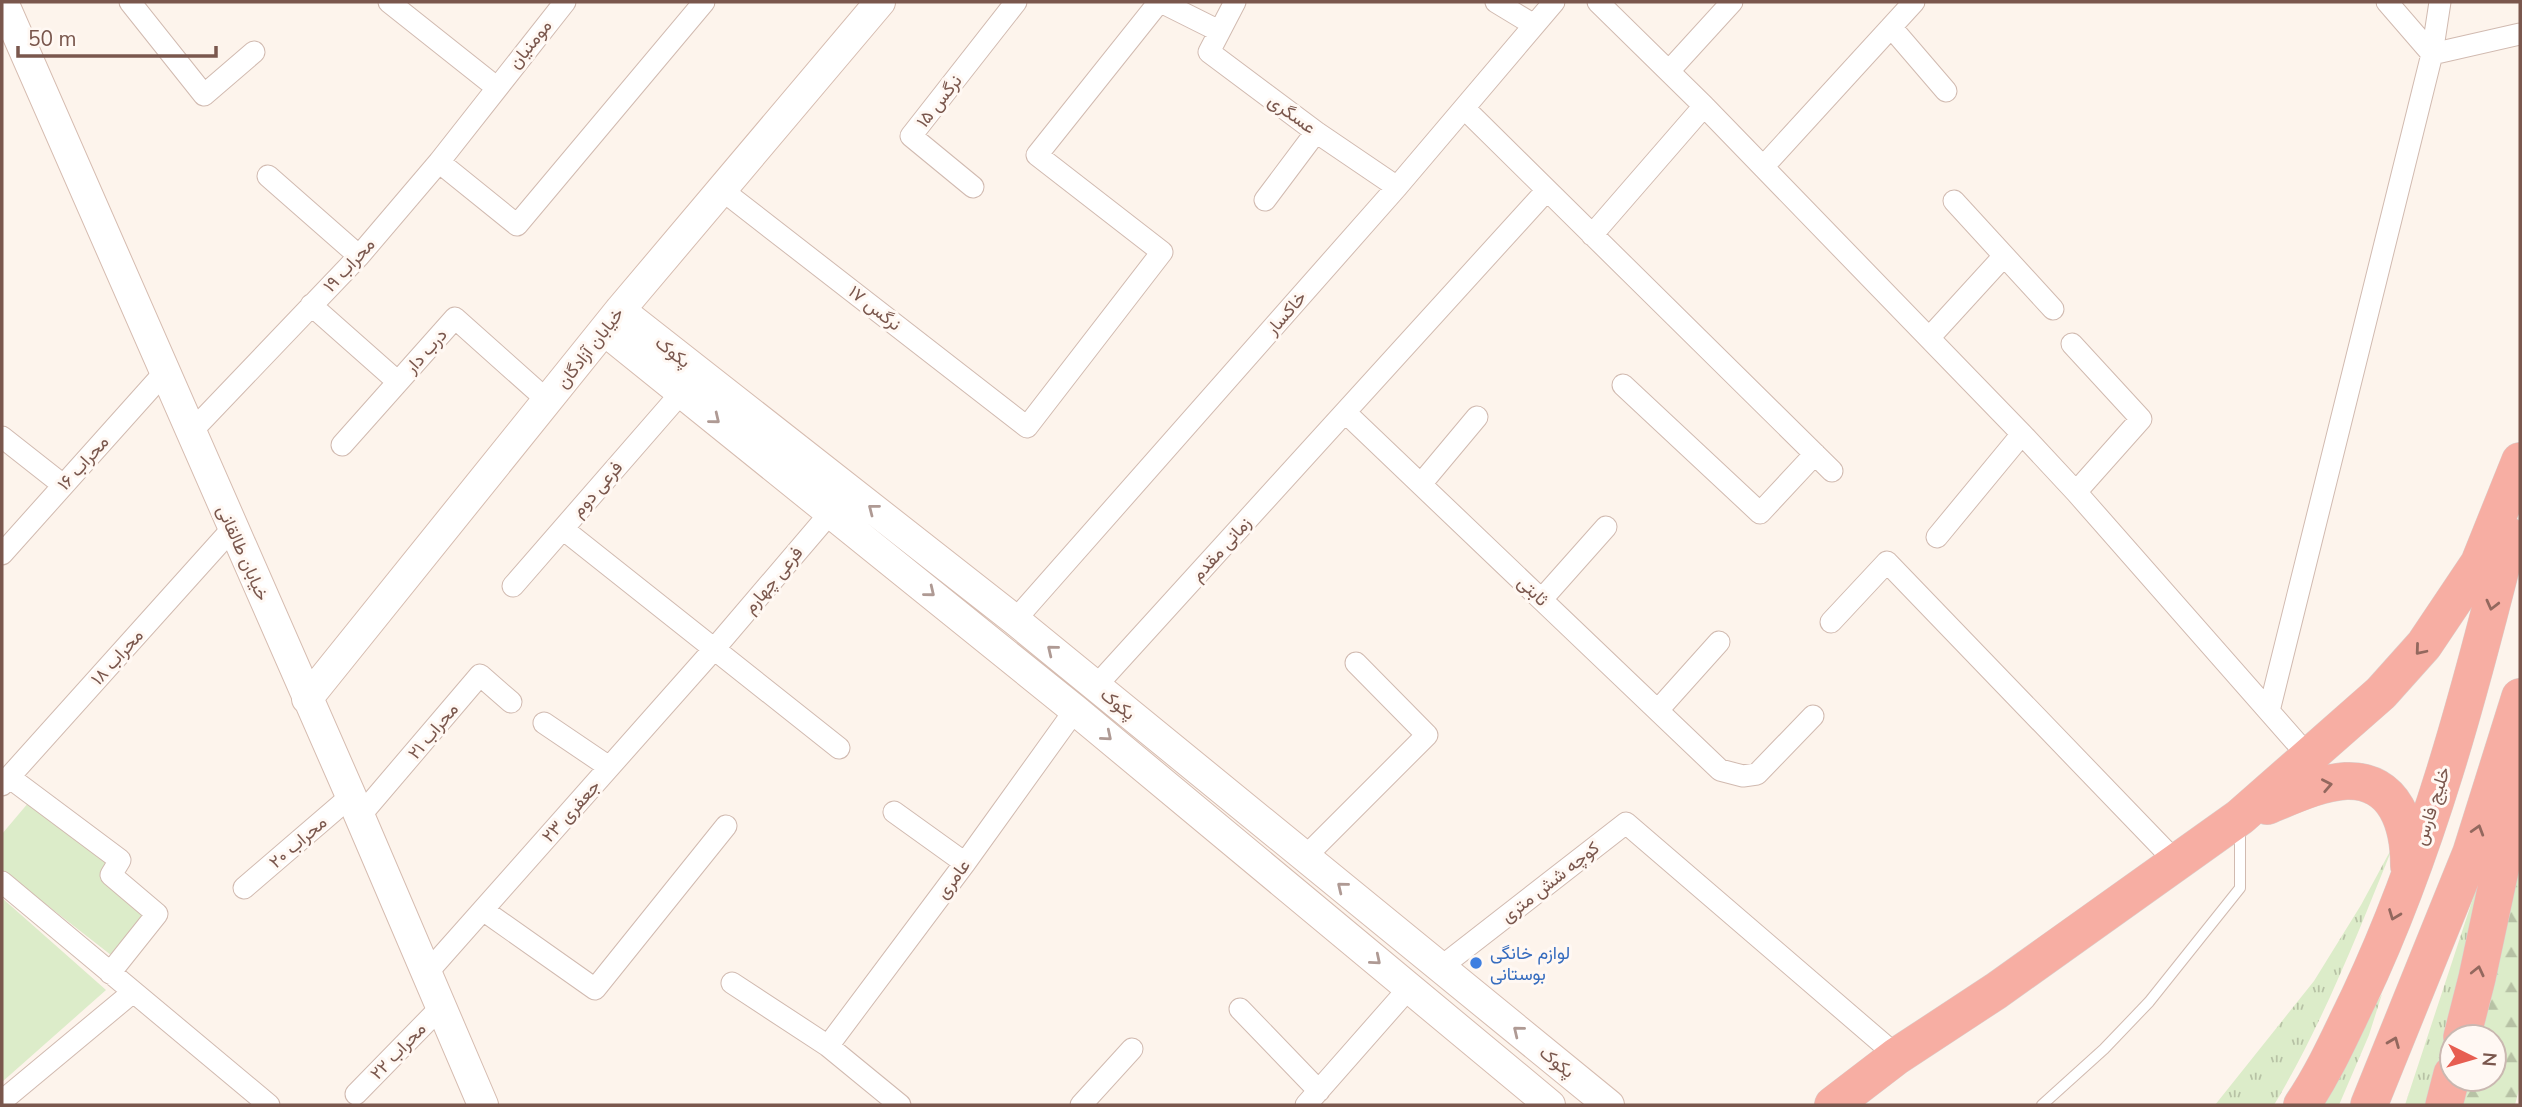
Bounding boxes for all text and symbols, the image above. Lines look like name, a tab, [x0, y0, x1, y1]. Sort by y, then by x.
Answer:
scale bar	[18, 14, 215, 58]
street label: مومنیان	[503, 14, 557, 74]
text: 50 m	[28, 25, 77, 53]
street label: نرگس ۱۵	[911, 70, 967, 132]
street label: عسگری	[1263, 89, 1321, 139]
street label: محراب ۱۹	[318, 233, 380, 297]
street label: نرگس ۱۷	[844, 280, 906, 336]
street label: خاکسار	[1260, 286, 1312, 341]
street label: خیابان آزادگان	[551, 303, 629, 393]
street label: درب دار	[399, 323, 453, 379]
street label: پکوک	[650, 331, 696, 373]
one-way arrow	[707, 411, 719, 424]
street label: محراب ۱۶	[52, 430, 114, 496]
street label: فرعی دوم	[566, 456, 628, 522]
street label: خیابان طالقانی	[211, 501, 275, 605]
one-way arrow	[869, 505, 881, 518]
street label: زمانی مقدم	[1186, 511, 1256, 587]
street label: فرعی چهارم	[738, 541, 808, 619]
street label: ثابتی	[1512, 571, 1554, 612]
one-way arrow	[923, 584, 935, 597]
one-way arrow	[2486, 599, 2500, 611]
street label: محراب ۱۸	[85, 624, 149, 690]
one-way arrow	[2416, 641, 2428, 654]
one-way arrow	[1047, 646, 1060, 658]
street label: پکوک	[1095, 683, 1141, 725]
street label: محراب ۲۱	[402, 698, 464, 764]
one-way arrow	[1098, 728, 1111, 740]
street label: خلیج فارس	[2408, 764, 2456, 848]
street label: جعفری ۲۳	[536, 774, 606, 848]
one-way arrow	[2321, 778, 2333, 793]
street label: محراب ۲۰	[264, 810, 332, 874]
one-way arrow	[2470, 825, 2485, 837]
street label: کوچه شش متری	[1496, 836, 1604, 928]
street label: عامری	[930, 854, 976, 904]
one-way arrow	[1338, 883, 1351, 895]
one-way arrow	[2389, 908, 2403, 920]
place label: لوازم خانگی بوستانی	[1490, 941, 1570, 986]
one-way arrow	[1367, 952, 1380, 964]
marker: لوازم خانگی بوستانی	[1468, 955, 1484, 971]
one-way arrow	[2470, 965, 2485, 977]
street label: محراب ۲۲	[365, 1017, 431, 1085]
north arrow	[2438, 1023, 2508, 1093]
one-way arrow	[1514, 1027, 1527, 1039]
one-way arrow	[2386, 1036, 2400, 1048]
street label: پکوک	[1534, 1041, 1580, 1083]
text: N	[2475, 1051, 2503, 1068]

